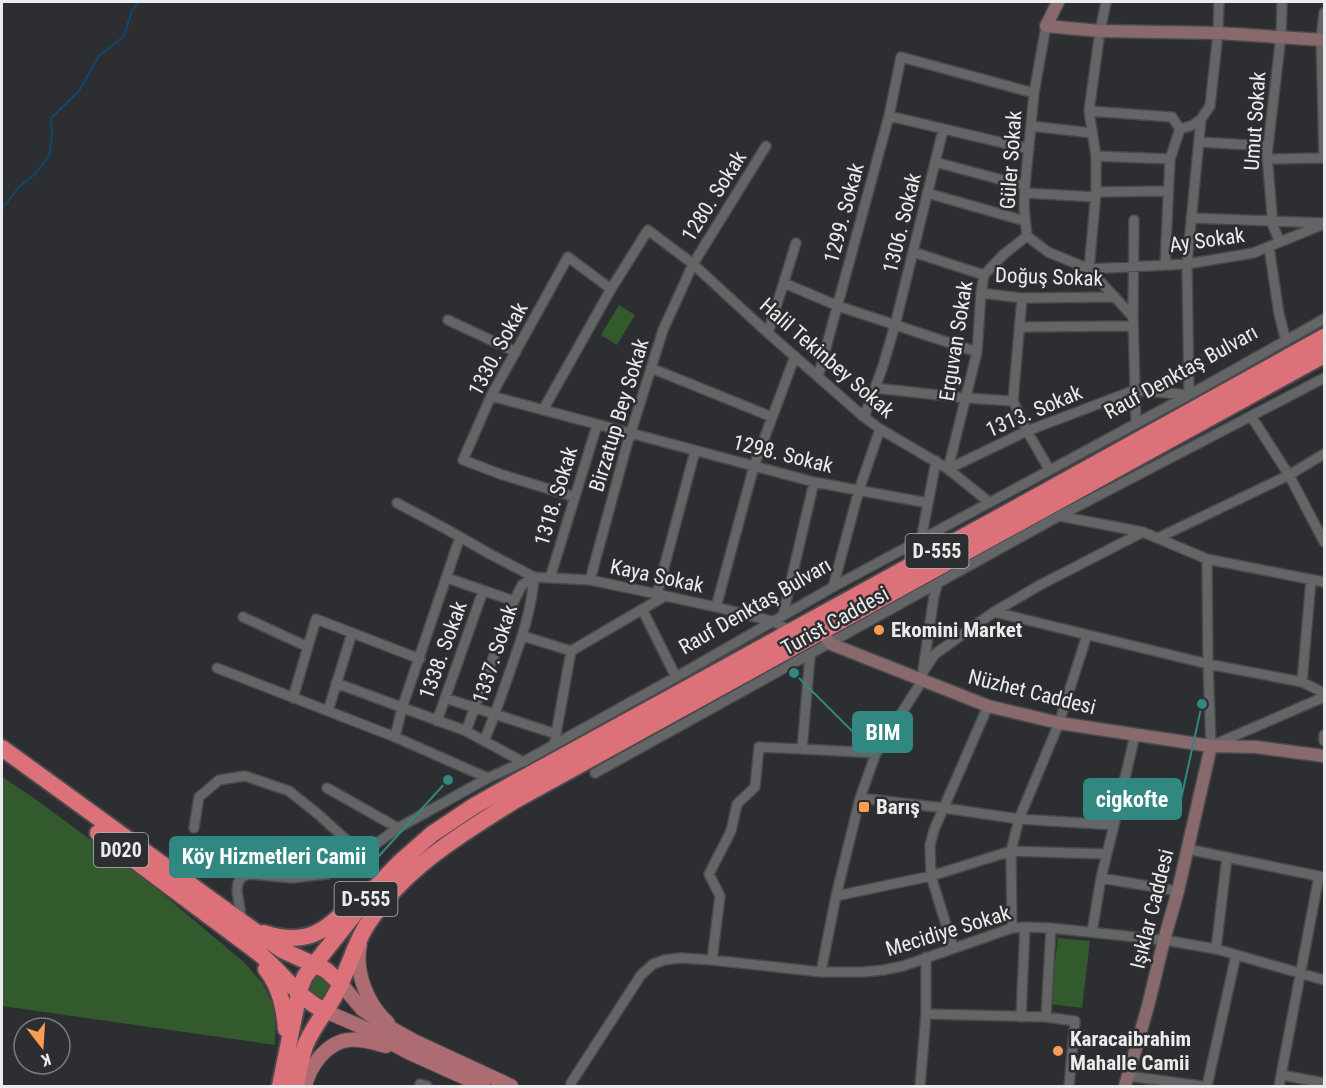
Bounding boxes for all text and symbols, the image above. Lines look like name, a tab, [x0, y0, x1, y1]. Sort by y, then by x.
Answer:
street label: Umut Sokak	[1240, 70, 1270, 171]
street label: Güler Sokak	[996, 109, 1026, 210]
street label: 1280. Sokak	[677, 146, 752, 246]
street label: 1299. Sokak	[819, 160, 869, 265]
street label: 1306. Sokak	[878, 170, 926, 276]
street label: Ay Sokak	[1168, 223, 1247, 257]
street label: Doğuş Sokak	[995, 263, 1104, 291]
street label: Erguvan Sokak	[935, 279, 977, 403]
street label: Halil Tekinbey Sokak	[755, 293, 900, 423]
street label: 1330. Sokak	[463, 298, 533, 400]
street label: Rauf Denktaş Bulvarı	[1100, 320, 1262, 424]
street label: Birzatup Bey Sokak	[584, 335, 654, 494]
street label: 1313. Sokak	[982, 380, 1086, 442]
street label: 1298. Sokak	[730, 430, 836, 478]
street label: 1318. Sokak	[530, 443, 583, 548]
road number: D-555	[906, 534, 968, 568]
street label: Rauf Denktaş Bulvarı	[675, 553, 835, 659]
street label: Kaya Sokak	[608, 554, 707, 598]
street label: Turist Caddesi	[777, 582, 893, 660]
street label: 1338. Sokak	[414, 597, 472, 702]
street label: 1337. Sokak	[468, 601, 522, 706]
place label: Ekomini Market	[891, 618, 1022, 642]
marker: Ekomini Market	[872, 623, 886, 637]
street label: Nüzhet Caddesi	[966, 665, 1098, 719]
callout: BIM	[853, 712, 912, 752]
text: BIM	[866, 720, 900, 745]
callout: cigkofte	[1084, 779, 1181, 819]
text: cigkofte	[1096, 787, 1168, 812]
place label: Barış	[876, 795, 920, 819]
marker: Barış	[857, 800, 871, 814]
road number: D020	[94, 833, 148, 867]
callout: Köy Hizmetleri Camii	[170, 837, 378, 877]
text: Köy Hizmetleri Camii	[182, 844, 366, 869]
street label: Işıklar Caddesi	[1126, 847, 1178, 971]
road number: D-555	[334, 882, 398, 916]
street label: Mecidiye Sokak	[883, 900, 1014, 961]
north arrow	[12, 1016, 72, 1076]
place label: Karacaibrahim Mahalle Camii	[1070, 1027, 1191, 1075]
marker: Karacaibrahim Mahalle Camii	[1051, 1044, 1065, 1058]
text: K	[39, 1049, 53, 1070]

